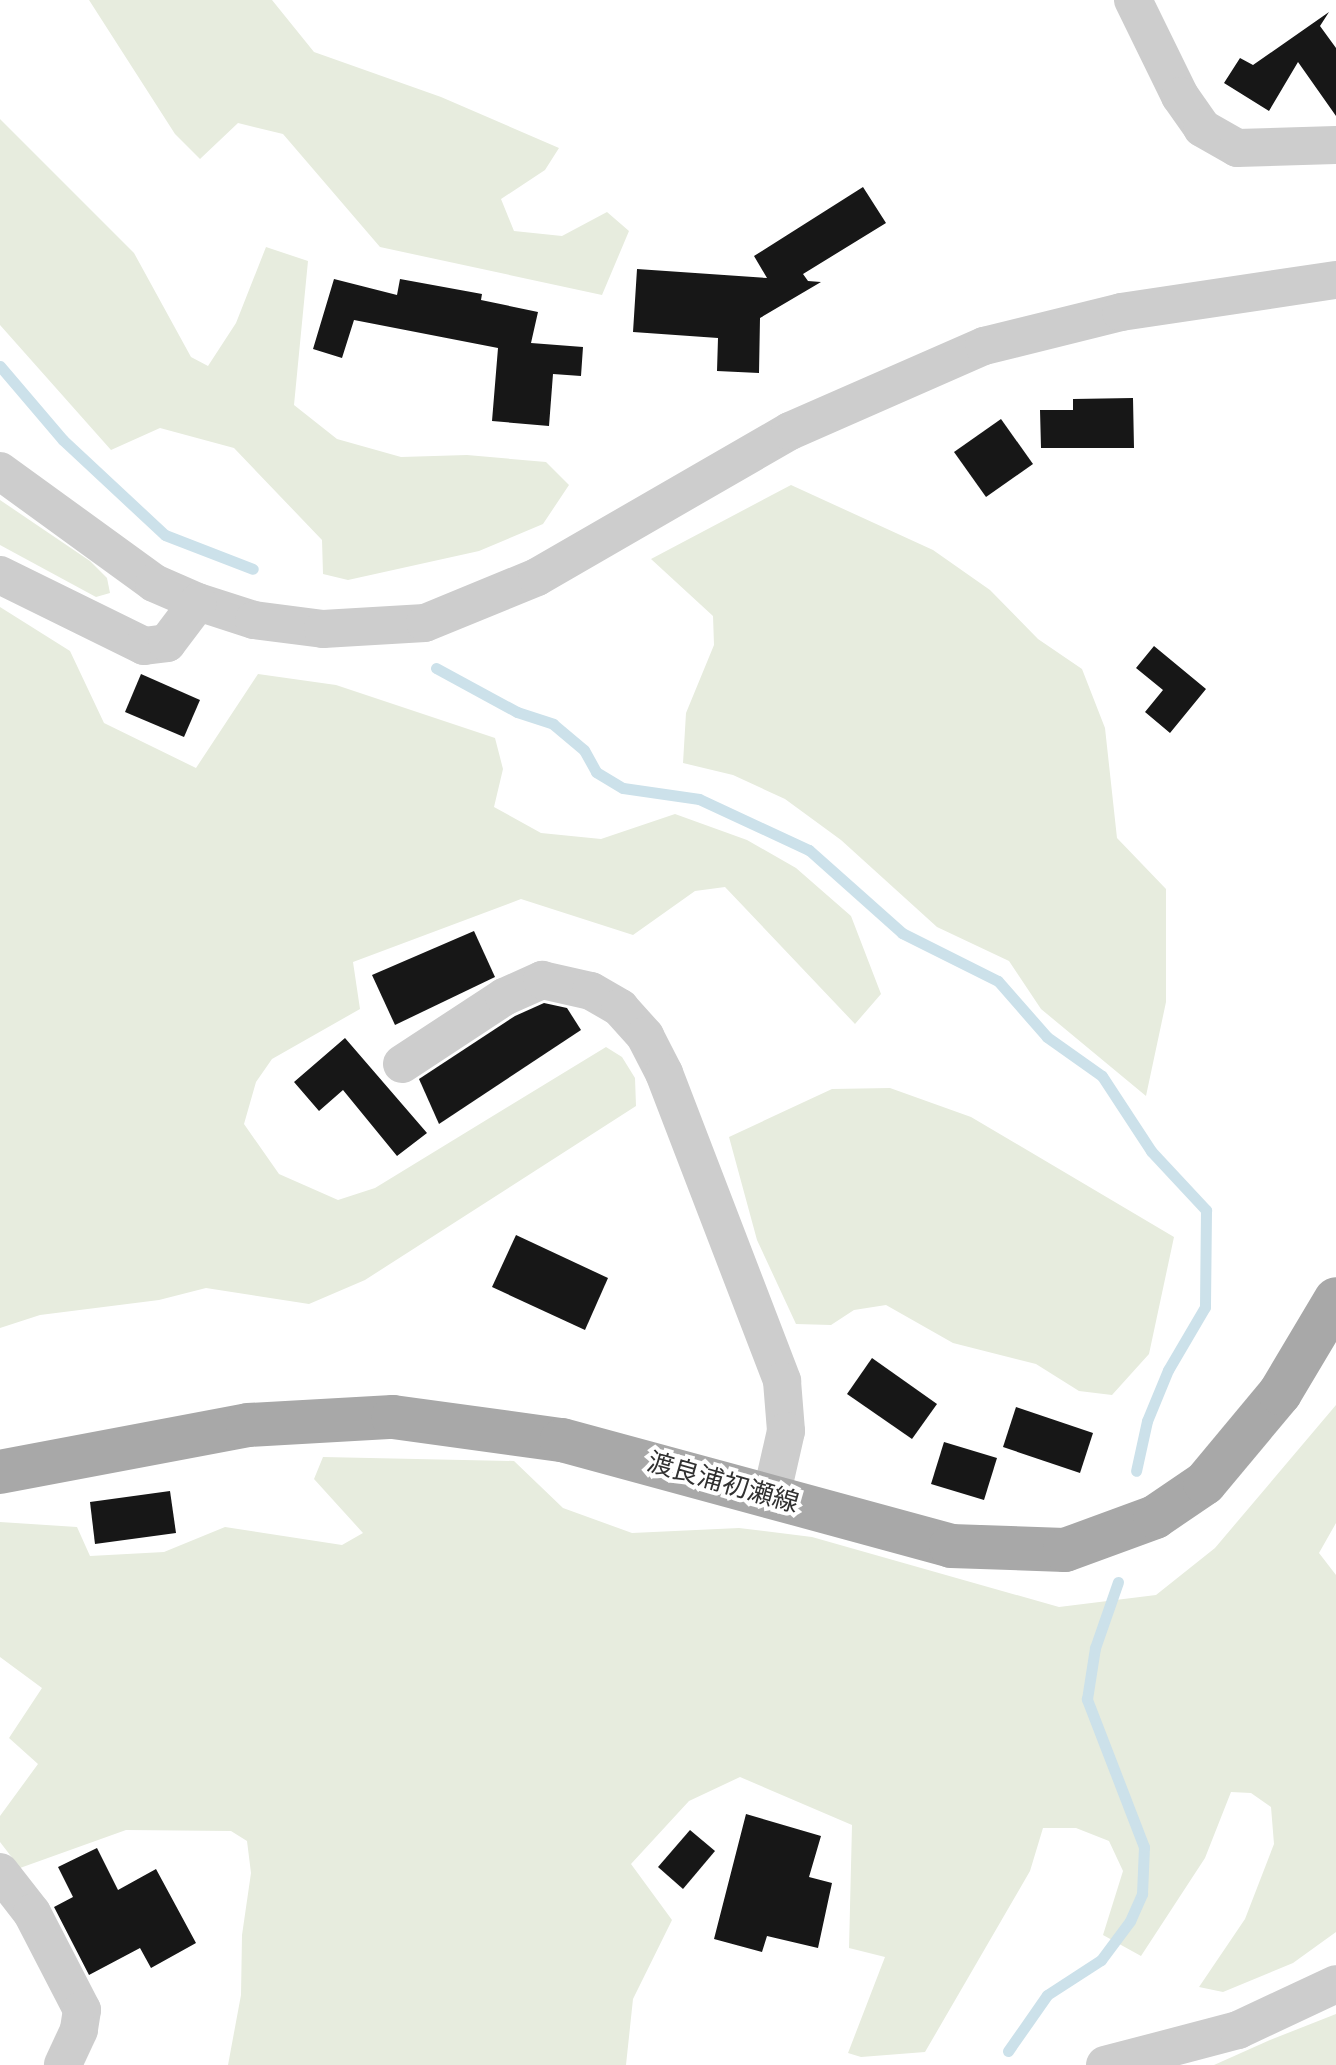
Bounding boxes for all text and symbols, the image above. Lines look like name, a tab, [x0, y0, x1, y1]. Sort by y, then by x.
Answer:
street label: 渡良浦初瀬線	[644, 1447, 802, 1519]

